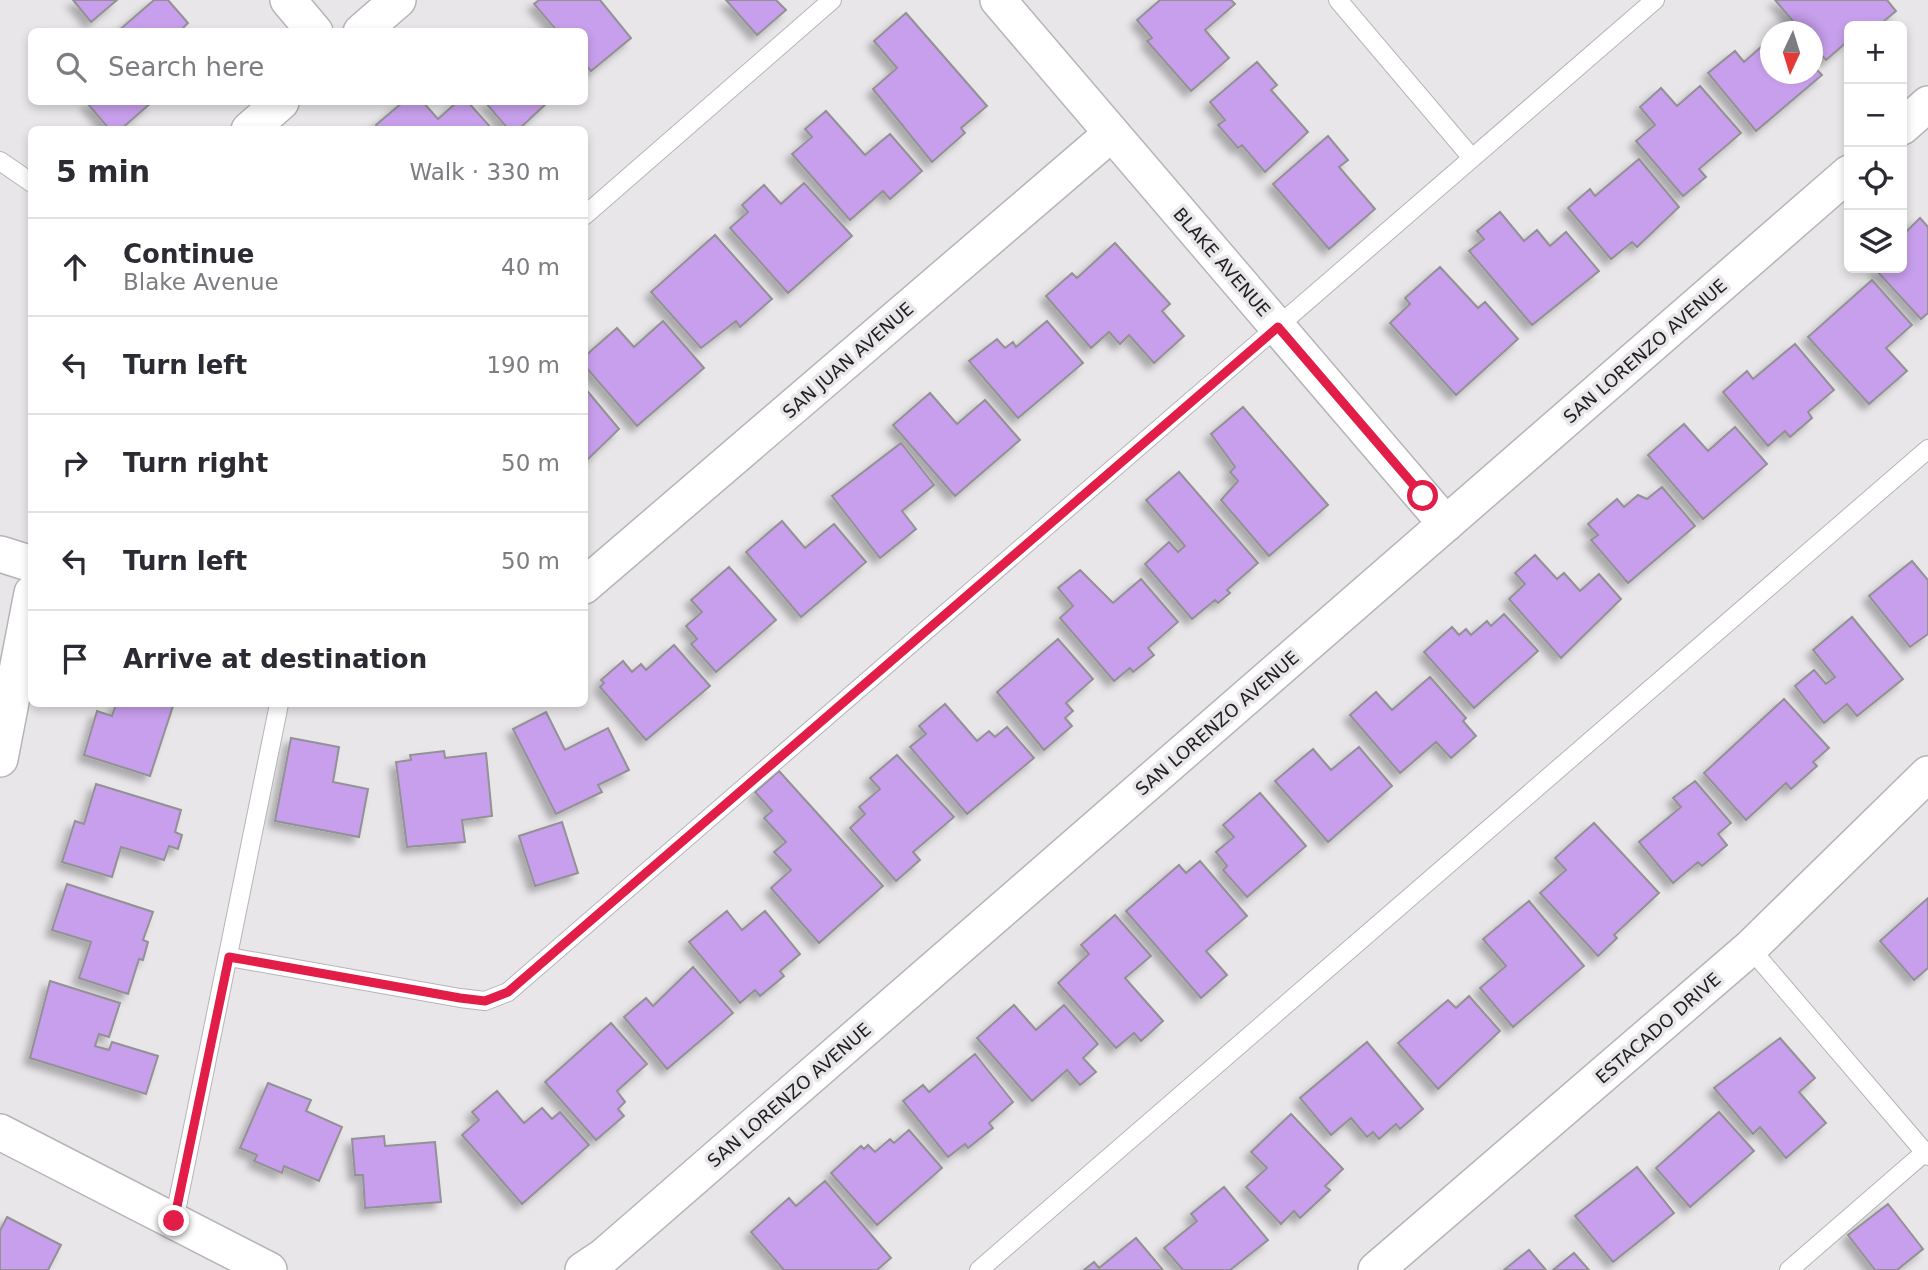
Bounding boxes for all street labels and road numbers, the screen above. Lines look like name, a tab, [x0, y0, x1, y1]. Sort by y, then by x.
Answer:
street label: BLAKE AVENUE	[1169, 203, 1275, 321]
street label: SAN LORENZO AVENUE	[1559, 274, 1731, 428]
street label: SAN JUAN AVENUE	[778, 298, 918, 422]
street label: SAN LORENZO AVENUE	[1131, 646, 1303, 800]
street label: ESTACADO DRIVE	[1591, 968, 1725, 1088]
street label: SAN LORENZO AVENUE	[703, 1018, 875, 1172]

